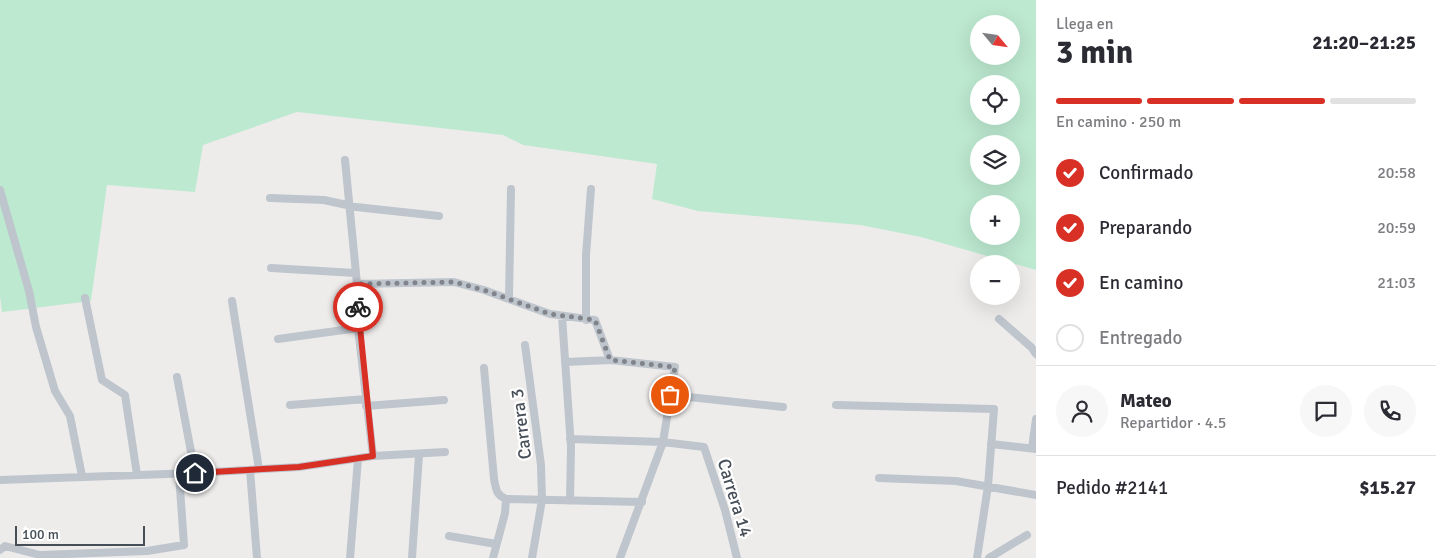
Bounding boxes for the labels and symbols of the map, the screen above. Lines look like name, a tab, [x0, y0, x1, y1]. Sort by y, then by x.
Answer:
north arrow	[970, 15, 1020, 65]
courier	[333, 282, 383, 332]
pin	[649, 374, 691, 416]
street label: Carrera 3	[506, 387, 536, 461]
pin	[174, 452, 216, 494]
street label: Carrera 14	[713, 456, 757, 540]
scale bar	[15, 523, 145, 546]

